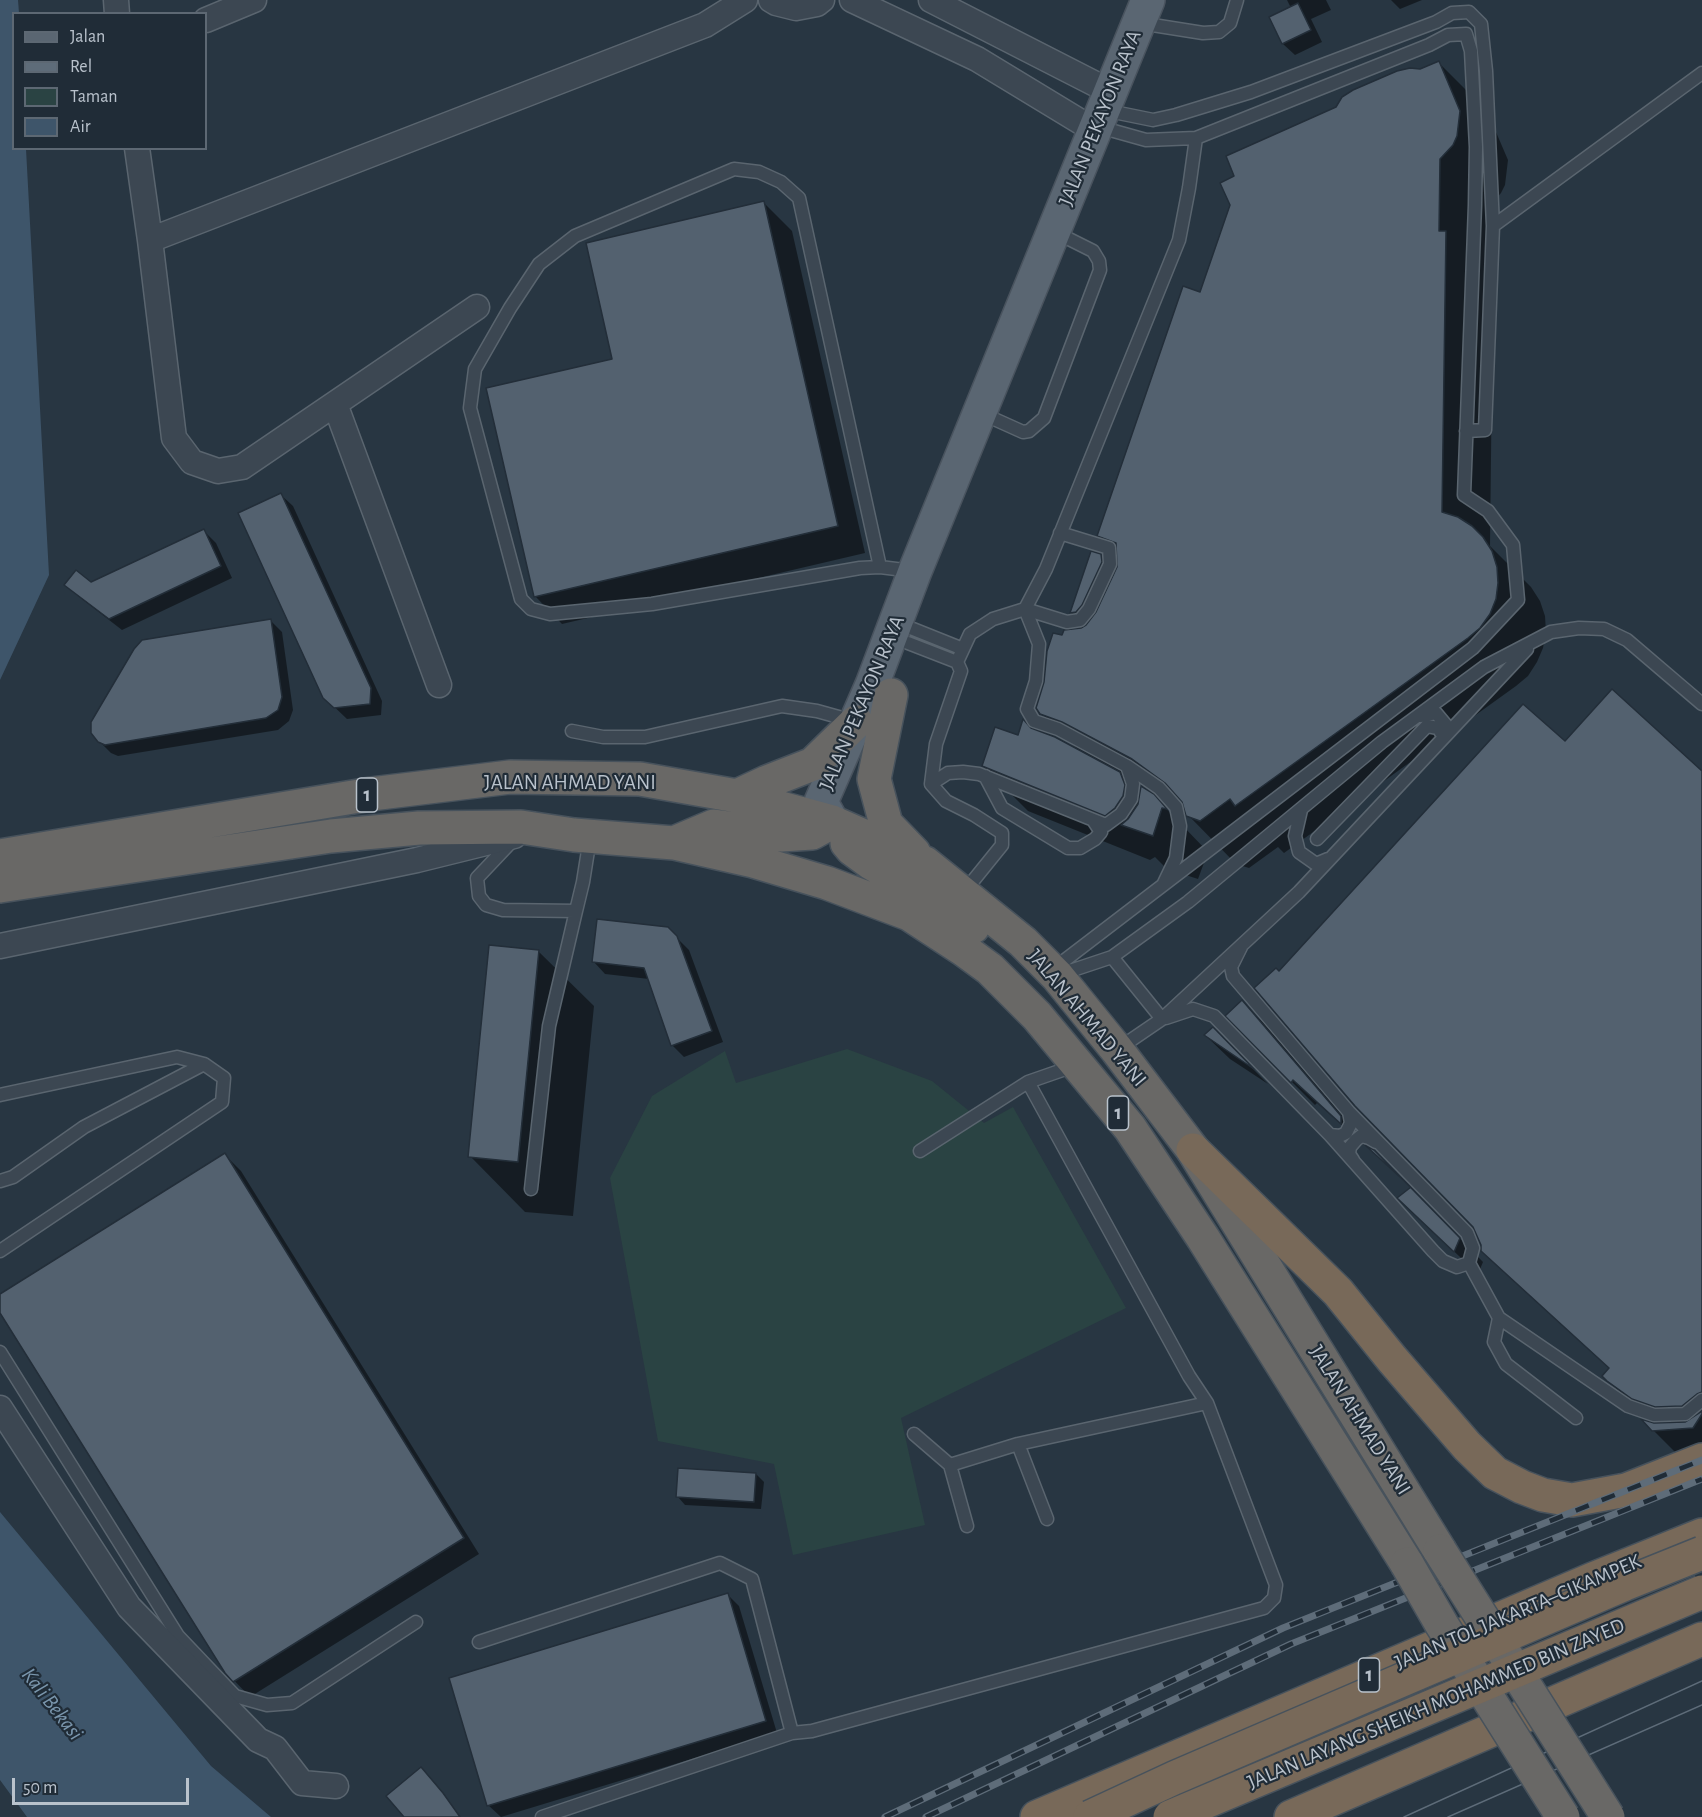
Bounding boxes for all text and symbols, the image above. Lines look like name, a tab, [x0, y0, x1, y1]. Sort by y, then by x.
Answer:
legend	[12, 12, 207, 150]
street label: JALAN PEKAYON RAYA	[1053, 26, 1147, 210]
text: Jalan	[70, 28, 105, 46]
text: Rel	[70, 58, 92, 76]
text: Taman	[70, 88, 118, 106]
text: Air	[70, 118, 91, 136]
street label: JALAN PEKAYON RAYA	[814, 612, 910, 794]
street label: JALAN AHMAD YANI	[484, 770, 656, 796]
road number: 1	[356, 778, 378, 812]
street label: JALAN AHMAD YANI	[1022, 944, 1152, 1092]
road number: 1	[1108, 1096, 1128, 1130]
street label: JALAN AHMAD YANI	[1304, 1340, 1416, 1500]
street label: JALAN TOL JAKARTA–CIKAMPEK	[1391, 1549, 1645, 1675]
street label: JALAN LAYANG SHEIKH MOHAMMED BIN ZAYED	[1244, 1613, 1628, 1795]
road number: 1	[1358, 1658, 1380, 1692]
water label: Kali Bekasi	[15, 1662, 89, 1746]
scale bar	[15, 1766, 192, 1804]
text: 50 m	[23, 1779, 57, 1797]

